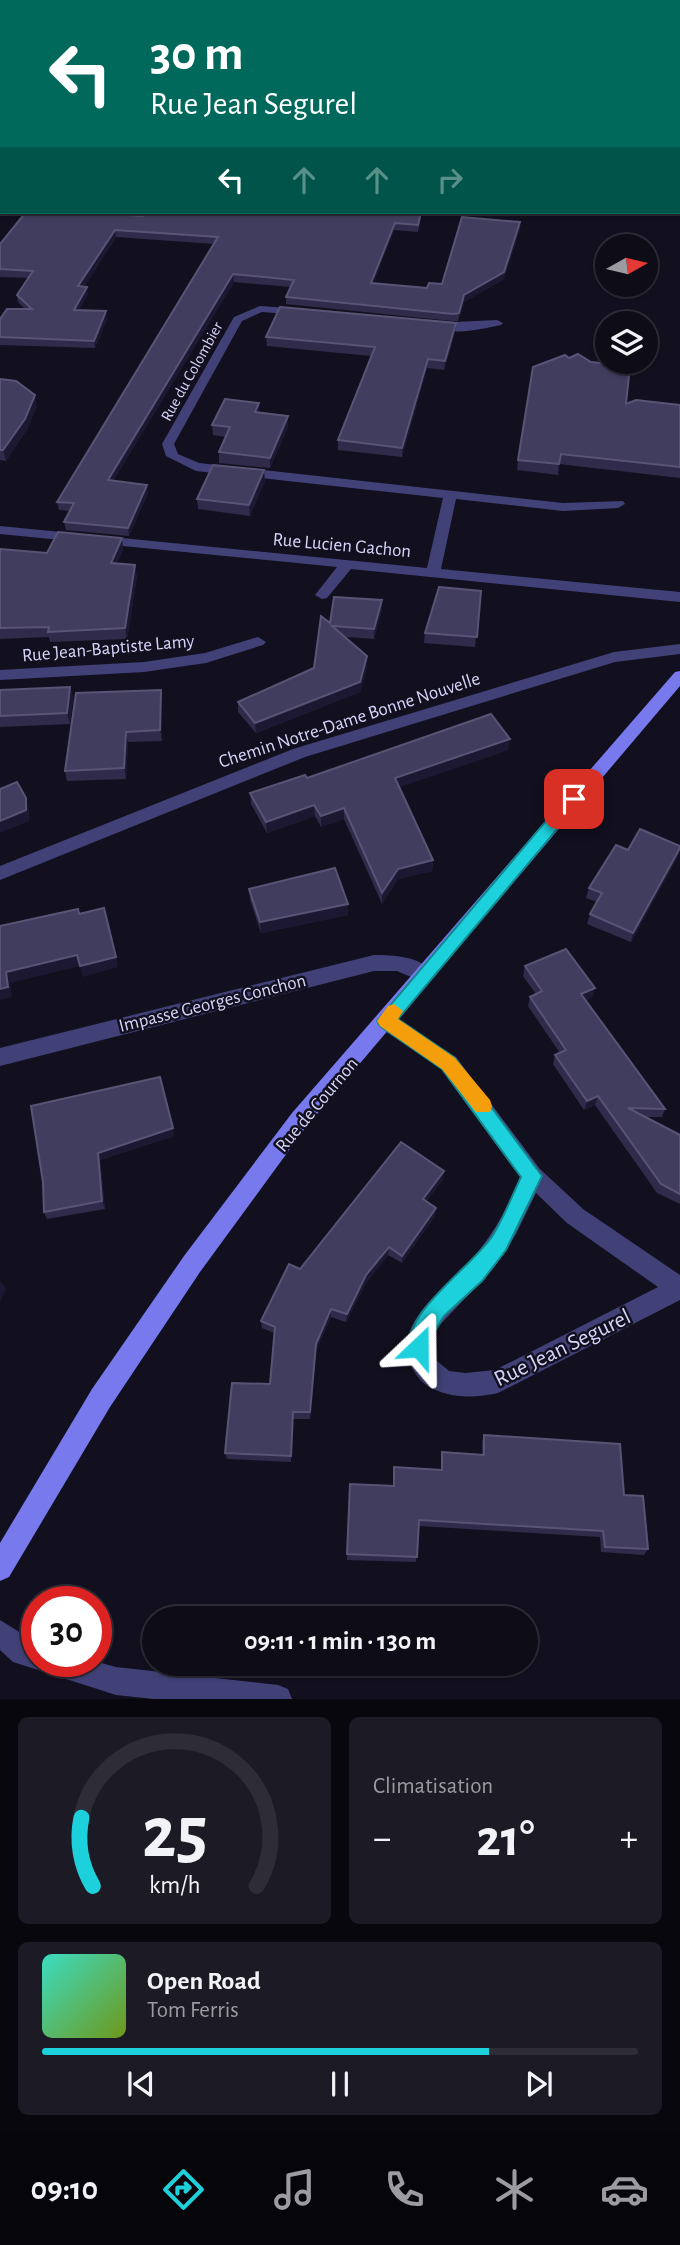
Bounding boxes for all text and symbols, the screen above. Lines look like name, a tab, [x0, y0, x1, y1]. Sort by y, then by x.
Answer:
icon: left	[35, 28, 126, 119]
text: 30 m	[150, 30, 244, 79]
text: Rue Jean Segurel	[150, 88, 357, 120]
icon: left	[212, 161, 250, 199]
icon: ahead	[285, 161, 323, 199]
icon: ahead	[358, 161, 396, 199]
icon: right	[431, 161, 469, 199]
north arrow	[595, 234, 658, 298]
map controls	[595, 234, 658, 374]
button: layers	[595, 311, 658, 374]
street label: Rue du Colombier	[158, 318, 226, 424]
street label: Rue Lucien Gachon	[272, 530, 412, 561]
street label: Rue Jean-Baptiste Lamy	[21, 631, 195, 666]
street label: Chemin Notre-Dame Bonne Nouvelle	[216, 669, 483, 772]
pin	[544, 769, 604, 829]
icon: arrive	[555, 780, 593, 818]
street label: Impasse Georges Conchon	[117, 971, 308, 1036]
street label: Rue de Cournon	[272, 1054, 362, 1156]
street label: Rue Jean Segurel	[491, 1305, 635, 1391]
position arrow	[382, 1310, 456, 1384]
speed limit sign: 30	[21, 1586, 112, 1677]
text: 09:11 · 1 min · 130 m	[244, 1628, 436, 1654]
text: Climatisation	[373, 1775, 493, 1798]
text: 25	[142, 1799, 207, 1872]
text: 21°	[476, 1813, 535, 1865]
text: −	[373, 1820, 391, 1858]
text: +	[620, 1820, 638, 1858]
text: km/h	[149, 1873, 200, 1898]
text: Open Road	[147, 1968, 261, 1994]
text: Tom Ferris	[147, 1999, 239, 2022]
icon: previous	[122, 2065, 160, 2103]
icon: pause	[321, 2065, 359, 2103]
icon: next	[520, 2065, 558, 2103]
icon: directions	[159, 2165, 208, 2214]
icon: music	[270, 2165, 319, 2214]
icon: phone	[380, 2165, 429, 2214]
icon: climate	[490, 2165, 539, 2214]
icon: car	[600, 2165, 649, 2214]
text: 09:10	[31, 2173, 98, 2205]

